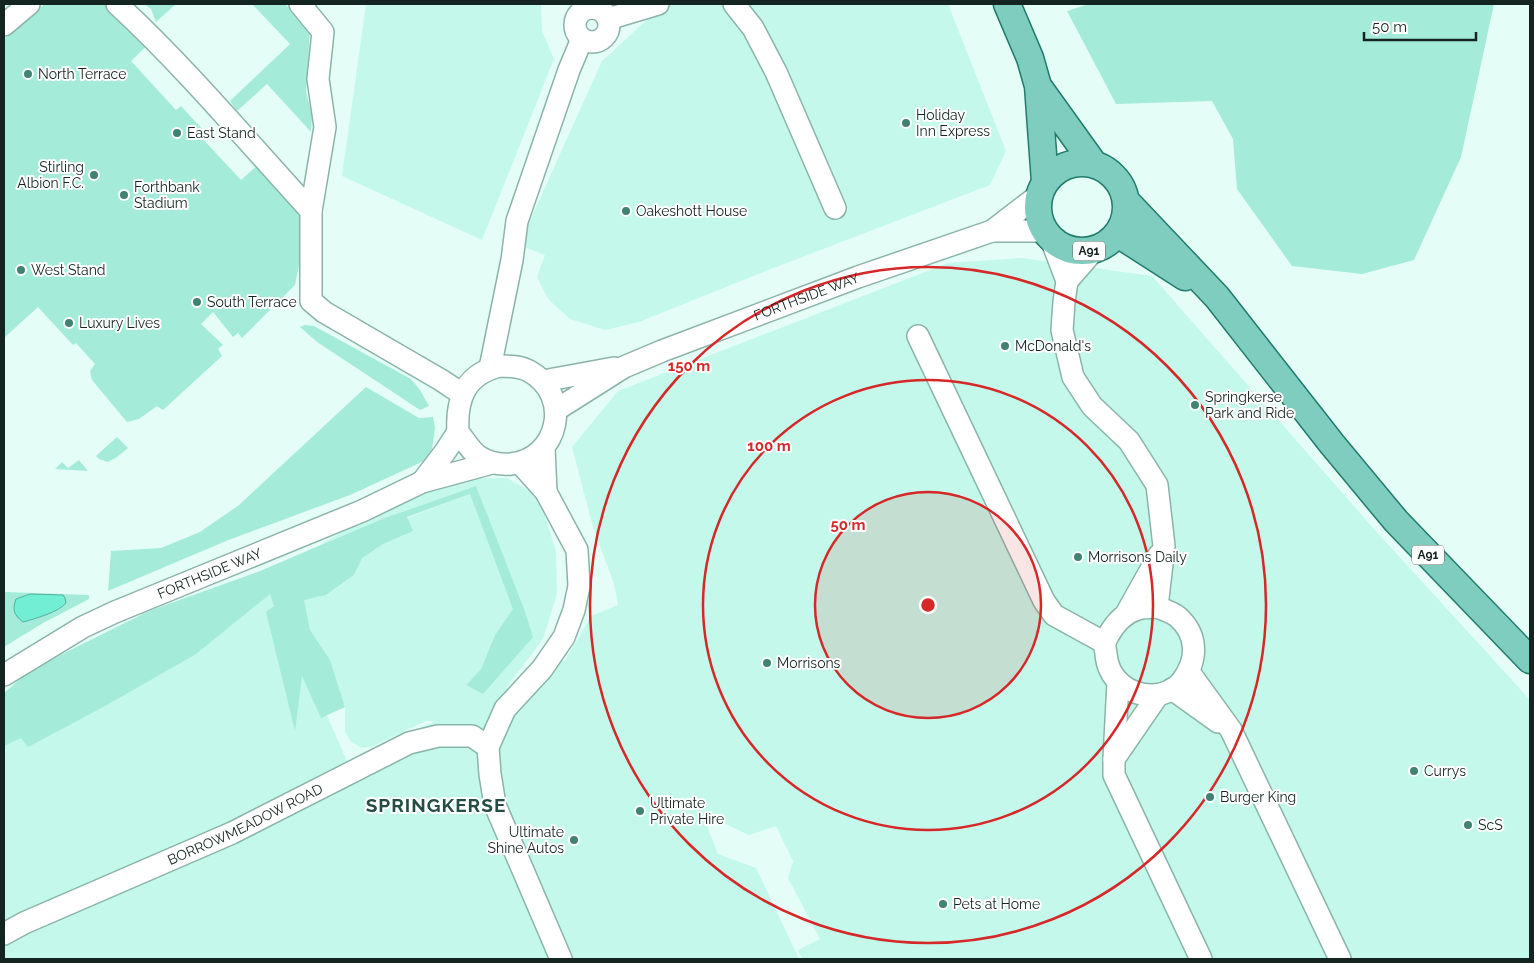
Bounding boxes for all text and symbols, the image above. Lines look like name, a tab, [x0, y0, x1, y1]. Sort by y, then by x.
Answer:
scale bar	[1364, 10, 1476, 42]
text: 50 m	[1372, 18, 1407, 36]
place label: North Terrace	[38, 66, 126, 82]
marker: North Terrace	[22, 68, 34, 80]
place label: Holiday Inn Express	[916, 107, 990, 139]
marker: Holiday Inn Express	[900, 117, 912, 129]
place label: East Stand	[187, 125, 256, 141]
marker: East Stand	[171, 127, 183, 139]
place label: Stirling Albion F.C.	[17, 159, 84, 191]
marker: Stirling Albion F.C.	[88, 169, 100, 181]
place label: Forthbank Stadium	[134, 179, 200, 211]
marker: Forthbank Stadium	[118, 189, 130, 201]
place label: Oakeshott House	[636, 203, 747, 219]
marker: Oakeshott House	[620, 205, 632, 217]
road number: A91	[1073, 242, 1105, 260]
place label: West Stand	[31, 262, 106, 278]
marker: West Stand	[15, 264, 27, 276]
street label: FORTHSIDE WAY	[751, 269, 861, 324]
place label: South Terrace	[207, 294, 297, 310]
marker: South Terrace	[191, 296, 203, 308]
place label: Luxury Lives	[79, 315, 160, 331]
marker: Luxury Lives	[63, 317, 75, 329]
place label: McDonald's	[1015, 338, 1091, 354]
marker: McDonald's	[999, 340, 1011, 352]
text: 150 m	[668, 357, 710, 375]
place label: Springkerse Park and Ride	[1205, 389, 1294, 421]
marker: Springkerse Park and Ride	[1189, 399, 1201, 411]
text: 100 m	[747, 437, 791, 455]
text: 50 m	[830, 516, 866, 534]
street label: FORTHSIDE WAY	[155, 545, 264, 602]
road number: A91	[1412, 546, 1444, 564]
place label: Morrisons Daily	[1088, 549, 1187, 565]
marker: Morrisons Daily	[1072, 551, 1084, 563]
centre of rings	[919, 596, 937, 614]
place label: Morrisons	[777, 655, 841, 671]
marker: Morrisons	[761, 657, 773, 669]
place label: Currys	[1424, 763, 1466, 779]
marker: Currys	[1408, 765, 1420, 777]
street label: BORROWMEADOW ROAD	[165, 780, 325, 868]
place label: Burger King	[1220, 789, 1296, 805]
marker: Burger King	[1204, 791, 1216, 803]
district label: SPRINGKERSE	[366, 794, 506, 816]
place label: Ultimate Private Hire	[650, 795, 724, 827]
marker: Ultimate Private Hire	[634, 805, 646, 817]
place label: ScS	[1478, 817, 1503, 833]
marker: ScS	[1462, 819, 1474, 831]
place label: Ultimate Shine Autos	[487, 824, 564, 856]
marker: Ultimate Shine Autos	[568, 834, 580, 846]
place label: Pets at Home	[953, 896, 1040, 912]
marker: Pets at Home	[937, 898, 949, 910]

